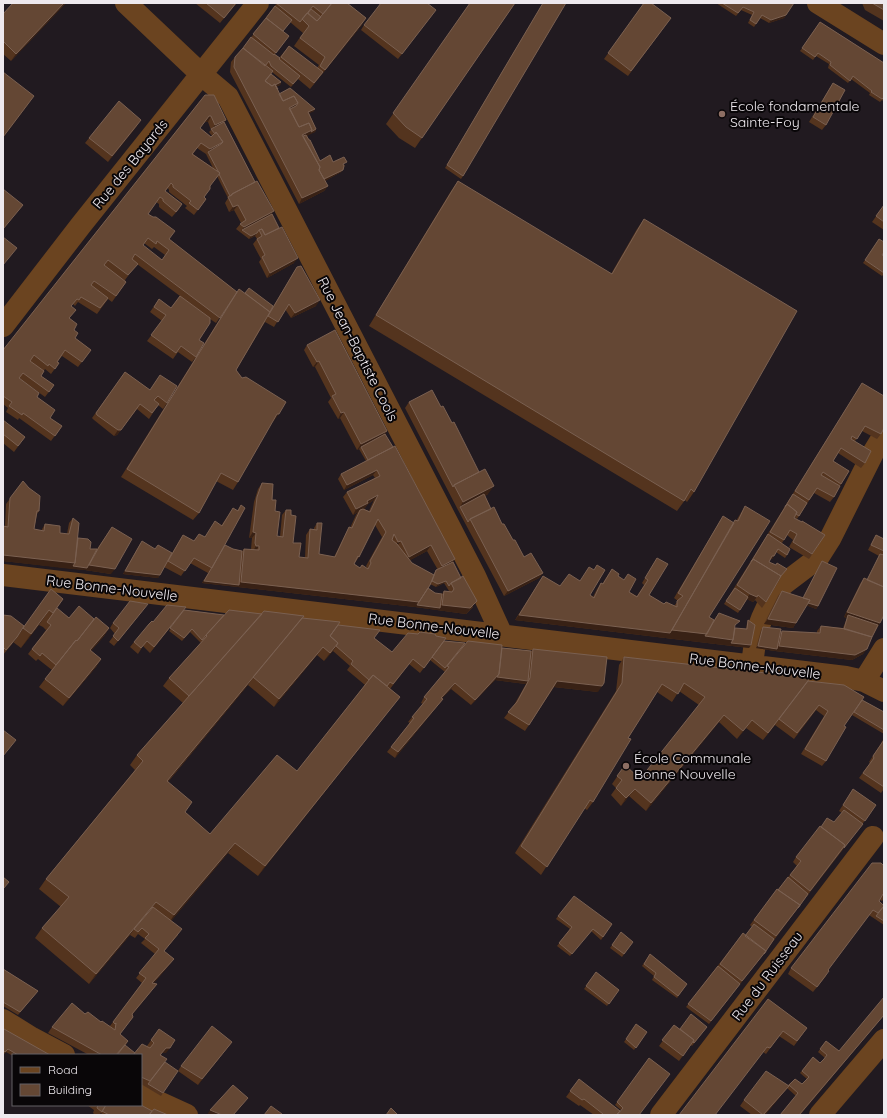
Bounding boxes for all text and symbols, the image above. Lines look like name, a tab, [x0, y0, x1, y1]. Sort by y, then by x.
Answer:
place label: École fondamentale Sainte-Foy	[730, 97, 860, 131]
marker: École fondamentale Sainte-Foy	[717, 109, 727, 119]
street label: Rue des Bayards	[88, 116, 172, 212]
street label: Rue Jean-Baptiste Cools	[314, 274, 402, 424]
street label: Rue Bonne-Nouvelle	[45, 571, 179, 605]
street label: Rue Bonne-Nouvelle	[367, 609, 501, 643]
street label: Rue Bonne-Nouvelle	[688, 649, 822, 683]
place label: École Communale Bonne Nouvelle	[634, 749, 751, 783]
marker: École Communale Bonne Nouvelle	[621, 761, 631, 771]
street label: Rue du Ruisseau	[728, 928, 806, 1024]
legend	[12, 1054, 142, 1106]
text: Road	[48, 1062, 78, 1077]
text: Building	[48, 1082, 92, 1097]

